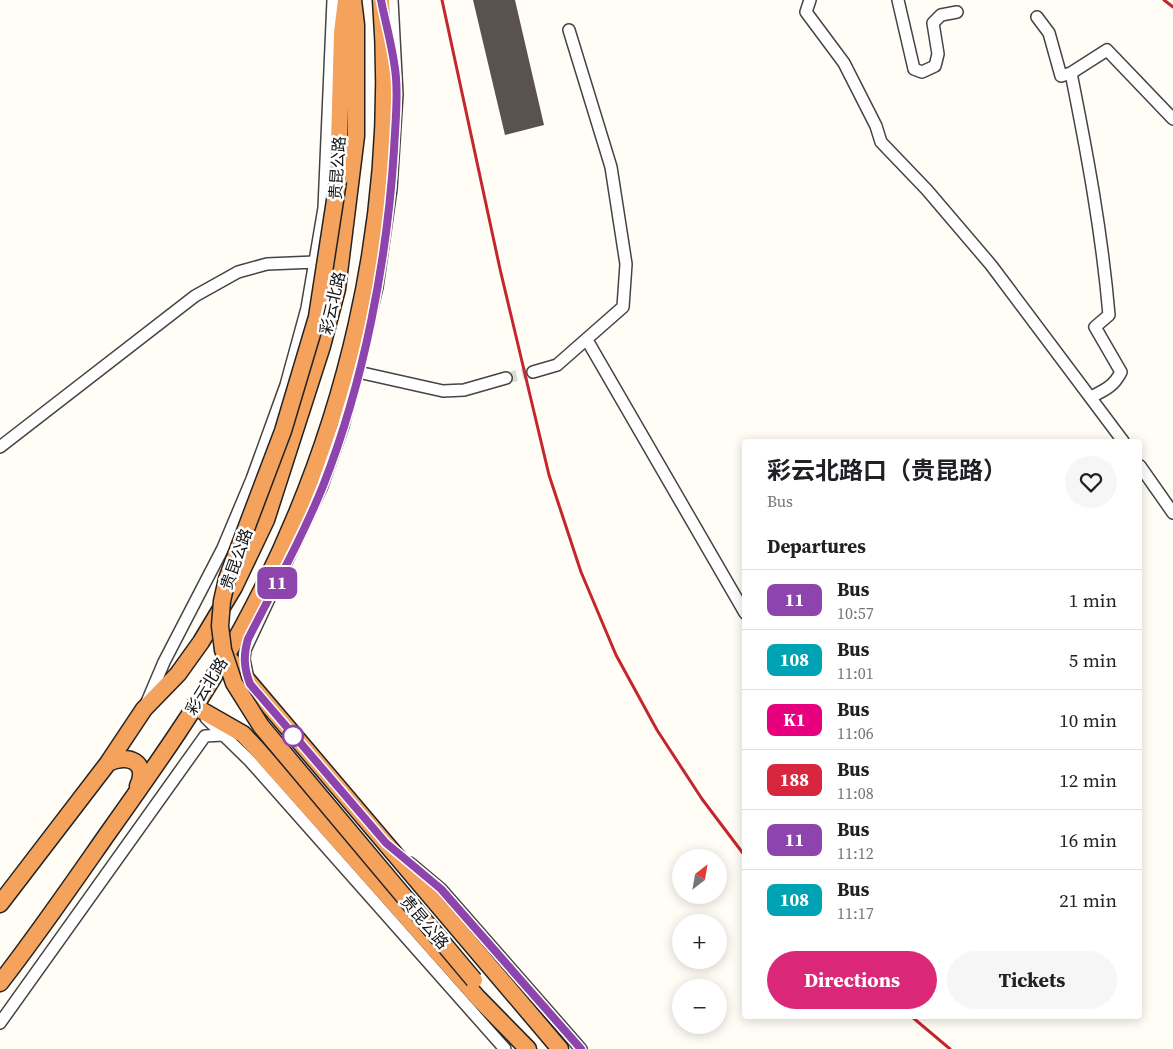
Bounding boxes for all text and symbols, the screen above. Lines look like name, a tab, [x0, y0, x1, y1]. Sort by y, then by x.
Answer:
street label: 贵昆公路	[324, 135, 350, 201]
street label: 彩云北路	[314, 269, 350, 337]
text: 彩云北路口（贵昆路）	[767, 454, 1007, 487]
button: heart	[1065, 456, 1117, 508]
text: Bus	[767, 490, 793, 512]
street label: 贵昆公路	[215, 525, 257, 593]
text: Departures	[767, 533, 866, 559]
line badge: 11	[254, 567, 300, 599]
text: 11	[267, 570, 287, 595]
text: Bus	[837, 576, 869, 602]
text: 11	[785, 587, 804, 612]
text: 1 min	[1069, 587, 1117, 613]
text: 10:57	[837, 602, 874, 624]
text: Bus	[837, 636, 869, 662]
text: 108	[780, 647, 809, 672]
text: 5 min	[1069, 647, 1117, 673]
street label: 彩云北路	[180, 653, 232, 719]
text: 11:01	[837, 662, 874, 684]
text: Bus	[837, 696, 869, 722]
text: K1	[783, 707, 806, 732]
text: 10 min	[1059, 707, 1117, 733]
text: 11:06	[837, 722, 874, 744]
unlabelled marker	[282, 725, 304, 747]
text: Bus	[837, 756, 869, 782]
text: 188	[780, 767, 809, 792]
text: 12 min	[1059, 767, 1117, 793]
text: 11:08	[837, 782, 874, 804]
text: Bus	[837, 816, 869, 842]
text: 11	[785, 827, 804, 852]
text: 16 min	[1059, 827, 1117, 853]
text: 11:12	[837, 842, 874, 864]
north arrow	[672, 849, 728, 904]
map controls	[672, 849, 727, 1034]
text: Bus	[837, 876, 869, 902]
text: 108	[780, 887, 809, 912]
text: 21 min	[1059, 887, 1117, 913]
street label: 贵昆公路	[396, 890, 454, 954]
text: 11:17	[837, 902, 874, 924]
button: +	[672, 914, 727, 969]
button: Directions	[767, 951, 937, 1009]
button: Tickets	[947, 951, 1117, 1009]
button: −	[672, 979, 727, 1034]

